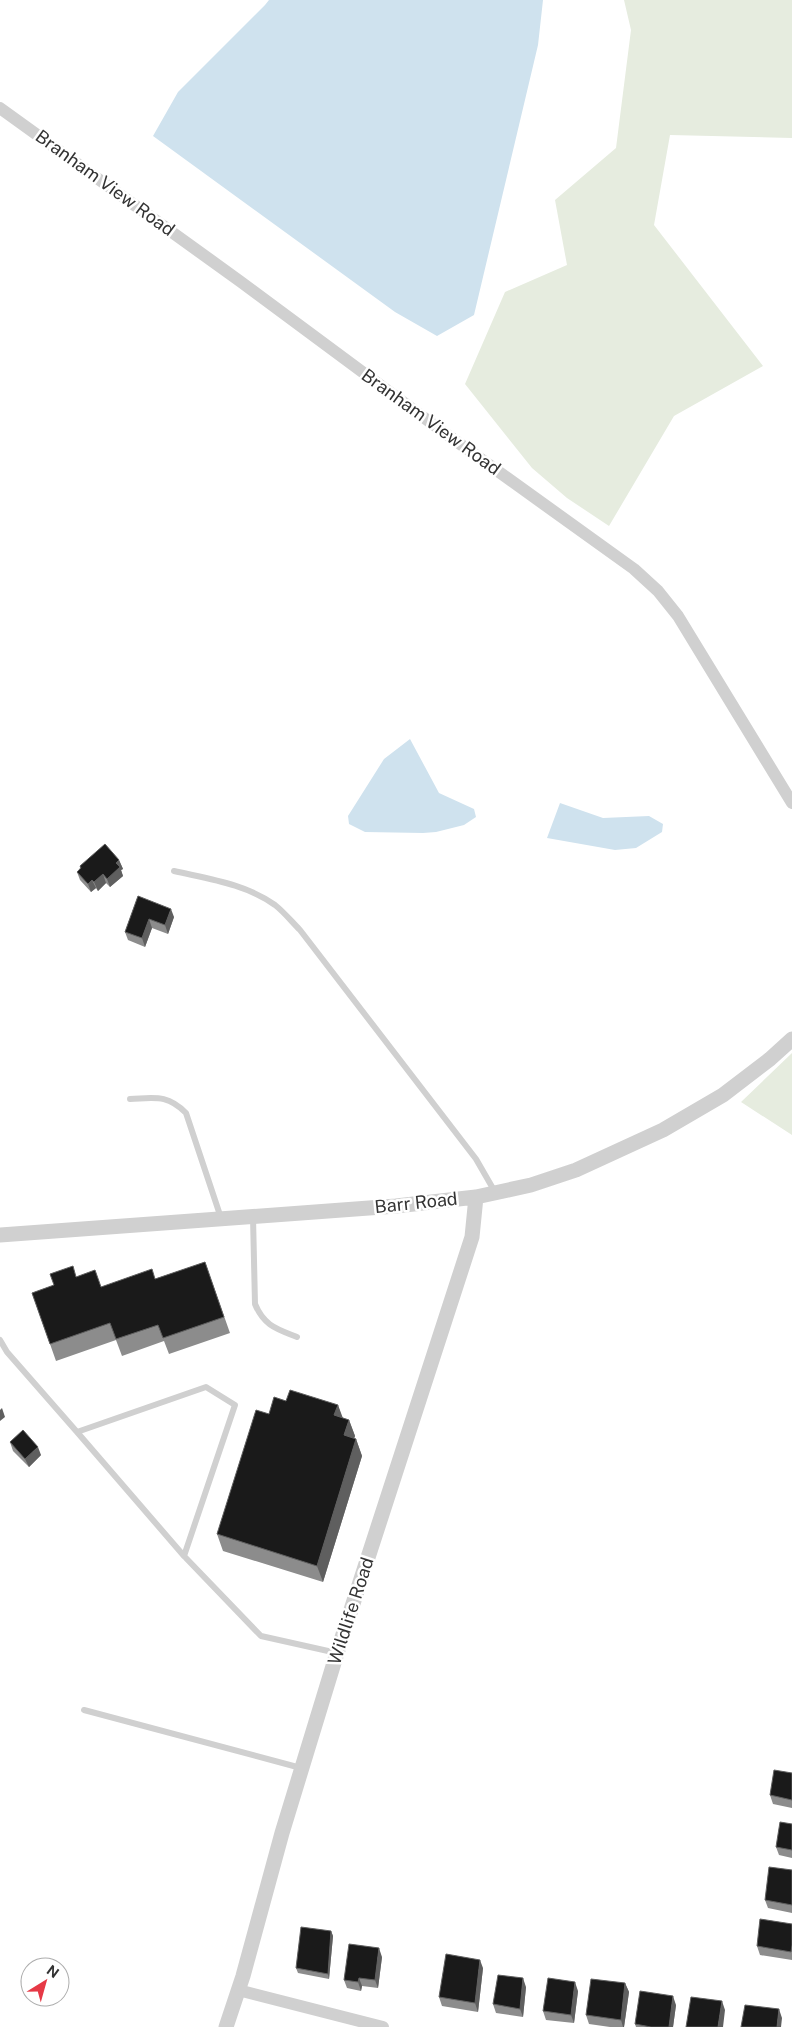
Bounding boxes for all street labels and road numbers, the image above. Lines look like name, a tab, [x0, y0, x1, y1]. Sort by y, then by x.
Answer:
street label: Branham View Road	[32, 125, 179, 240]
street label: Branham View Road	[358, 364, 505, 479]
street label: Barr Road	[374, 1188, 458, 1217]
street label: Wildlife Road	[323, 1555, 378, 1667]

